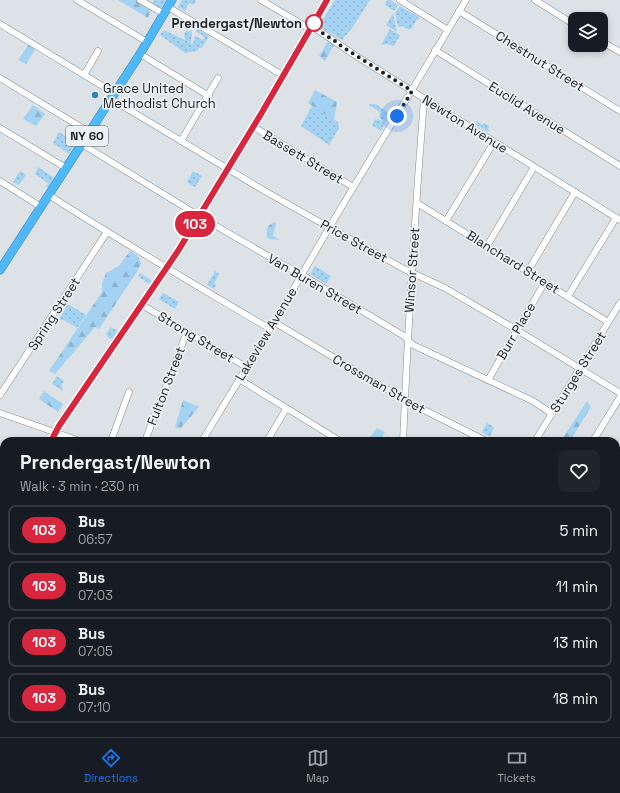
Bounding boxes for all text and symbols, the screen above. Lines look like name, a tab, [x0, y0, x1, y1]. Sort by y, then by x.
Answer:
map controls	[568, 12, 608, 52]
button: layers	[568, 12, 608, 52]
marker: Prendergast/Newton	[305, 14, 323, 32]
place label: Prendergast/Newton	[172, 15, 302, 32]
street label: Chestnut Street	[492, 27, 588, 95]
street label: Euclid Avenue	[486, 78, 568, 138]
place label: Grace United Methodist Church	[103, 80, 216, 112]
marker: Grace United Methodist Church	[90, 90, 100, 100]
street label: Newton Avenue	[419, 91, 511, 157]
your location	[387, 106, 407, 126]
road number: NY 60	[66, 126, 108, 146]
street label: Bassett Street	[260, 126, 346, 188]
line badge: 103	[172, 211, 218, 237]
text: 103	[183, 215, 207, 233]
street label: Price Street	[317, 216, 391, 266]
street label: Winsor Street	[401, 227, 423, 313]
street label: Blanchard Street	[463, 227, 563, 297]
street label: Van Buren Street	[265, 250, 365, 318]
street label: Spring Street	[24, 274, 84, 354]
street label: Lakeview Avenue	[231, 284, 301, 384]
street label: Burr Place	[493, 299, 539, 363]
street label: Strong Street	[155, 308, 237, 366]
street label: Sturges Street	[546, 328, 610, 416]
street label: Fulton Street	[143, 344, 189, 428]
street label: Crossman Street	[330, 351, 428, 417]
text: Prendergast/Newton	[20, 450, 211, 475]
button: heart	[558, 450, 600, 492]
text: Walk · 3 min · 230 m	[20, 478, 139, 495]
text: Bus	[78, 512, 105, 531]
text: 103	[32, 521, 56, 539]
text: 5 min	[559, 521, 598, 540]
text: 06:57	[78, 531, 113, 548]
text: Bus	[78, 568, 105, 587]
text: 103	[32, 577, 56, 595]
text: 11 min	[556, 577, 598, 596]
text: 07:03	[78, 587, 113, 604]
text: Bus	[78, 624, 105, 643]
text: 103	[32, 633, 56, 651]
text: 13 min	[553, 633, 598, 652]
text: 07:05	[78, 643, 113, 660]
text: Bus	[78, 680, 105, 699]
text: 103	[32, 689, 56, 707]
text: 18 min	[553, 689, 598, 708]
text: 07:10	[78, 699, 111, 716]
tab: Directions	[84, 747, 138, 785]
tab: Map	[306, 747, 329, 785]
tab: Tickets	[497, 747, 536, 785]

